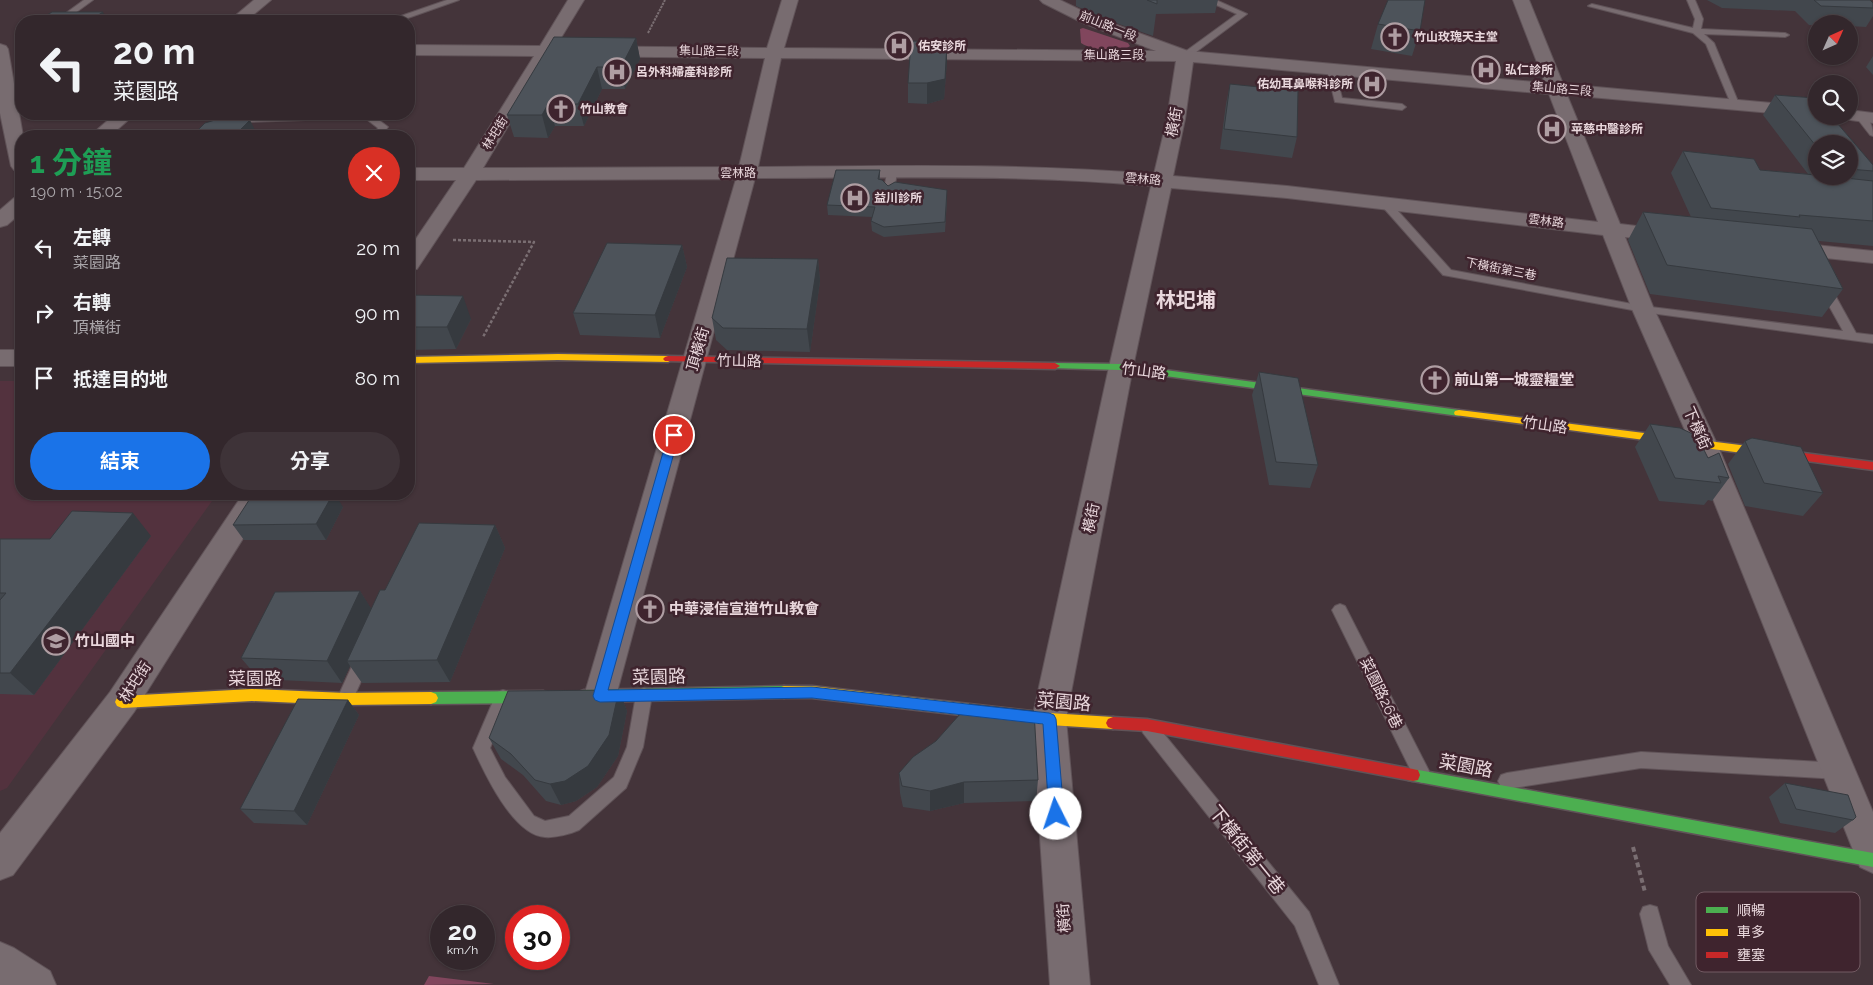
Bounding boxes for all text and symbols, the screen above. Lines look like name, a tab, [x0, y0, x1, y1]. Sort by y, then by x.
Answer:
street label: 前山路一段	[1078, 8, 1138, 44]
north arrow	[1808, 15, 1858, 65]
map controls	[1808, 15, 1858, 185]
church icon: 竹山玫瑰天主堂	[1380, 22, 1410, 52]
place label: 竹山玫瑰天主堂	[1414, 30, 1498, 44]
text: 20 m	[113, 31, 195, 72]
hospital icon: 佑安診所	[884, 31, 914, 61]
icon: left	[30, 35, 95, 100]
place label: 佑安診所	[918, 39, 966, 53]
street label: 集山路三段	[679, 43, 739, 59]
street label: 集山路三段	[1084, 48, 1144, 62]
hospital icon: 弘仁診所	[1471, 55, 1501, 85]
hospital icon: 呂外科婦產科診所	[602, 57, 632, 87]
place label: 弘仁診所	[1505, 63, 1553, 77]
place label: 呂外科婦產科診所	[636, 65, 732, 79]
hospital icon: 佑幼耳鼻喉科診所	[1357, 69, 1387, 99]
button: search	[1808, 75, 1858, 125]
place label: 佑幼耳鼻喉科診所	[1257, 77, 1353, 91]
text: 菜園路	[113, 78, 179, 104]
street label: 集山路三段	[1531, 79, 1593, 99]
church icon: 竹山教會	[546, 94, 576, 124]
place label: 竹山教會	[580, 102, 628, 116]
street label: 橫街	[1162, 106, 1186, 138]
street label: 林圯街	[480, 114, 510, 152]
hospital icon: 苹慈中醫診所	[1537, 114, 1567, 144]
place label: 苹慈中醫診所	[1571, 122, 1643, 136]
button: layers	[1808, 135, 1858, 185]
text: 1 分鐘	[30, 145, 112, 180]
button: close	[348, 147, 400, 199]
street label: 雲林路	[720, 166, 756, 180]
street label: 雲林路	[1124, 170, 1162, 188]
text: 190 m · 15:02	[30, 182, 123, 201]
hospital icon: 益川診所	[840, 183, 870, 213]
place label: 益川診所	[874, 191, 922, 205]
street label: 雲林路	[1527, 212, 1565, 230]
text: 左轉	[73, 226, 111, 248]
icon: left	[30, 234, 58, 262]
text: 20 m	[356, 237, 400, 259]
text: 菜園路	[73, 253, 121, 272]
street label: 下橫街第三巷	[1464, 255, 1538, 283]
district label: 林圯埔	[1156, 288, 1216, 312]
text: 右轉	[73, 291, 111, 313]
icon: right	[30, 299, 58, 327]
text: 90 m	[355, 302, 400, 324]
text: 頂橫街	[73, 318, 121, 337]
street label: 頂橫街	[683, 325, 713, 373]
street label: 竹山路	[716, 352, 762, 370]
street label: 竹山路	[1121, 359, 1167, 383]
icon: arrive	[30, 364, 58, 392]
church icon: 前山第一城靈糧堂	[1420, 365, 1450, 395]
text: 80 m	[355, 367, 400, 389]
text: 抵達目的地	[73, 368, 168, 390]
place label: 前山第一城靈糧堂	[1454, 371, 1574, 389]
street label: 下橫街	[1680, 404, 1714, 452]
street label: 竹山路	[1521, 413, 1569, 437]
pin	[653, 414, 695, 456]
icon: arrive	[660, 421, 688, 449]
button: 結束	[30, 432, 210, 490]
button: 分享	[220, 432, 400, 490]
street label: 橫街	[1079, 501, 1103, 535]
church icon: 中華浸信宣道竹山教會	[635, 594, 665, 624]
place label: 中華浸信宣道竹山教會	[669, 600, 819, 618]
school or university icon: 竹山國中	[41, 626, 71, 656]
place label: 竹山國中	[75, 632, 135, 650]
street label: 菜園路26巷	[1356, 655, 1406, 731]
street label: 林圯街	[115, 658, 155, 706]
street label: 菜園路	[632, 666, 686, 687]
street label: 菜園路	[228, 668, 282, 689]
street label: 菜園路	[1036, 689, 1092, 714]
street label: 菜園路	[1438, 750, 1495, 781]
position arrow	[1029, 787, 1081, 839]
street label: 下橫街第一巷	[1205, 801, 1290, 898]
legend	[1696, 892, 1860, 972]
street label: 橫街	[1054, 902, 1074, 934]
text: 順暢	[1737, 902, 1765, 918]
speed limit sign: 30	[505, 905, 570, 970]
text: 20	[448, 916, 477, 946]
text: 車多	[1737, 924, 1765, 940]
text: km/h	[447, 943, 478, 957]
text: 壅塞	[1737, 947, 1765, 963]

